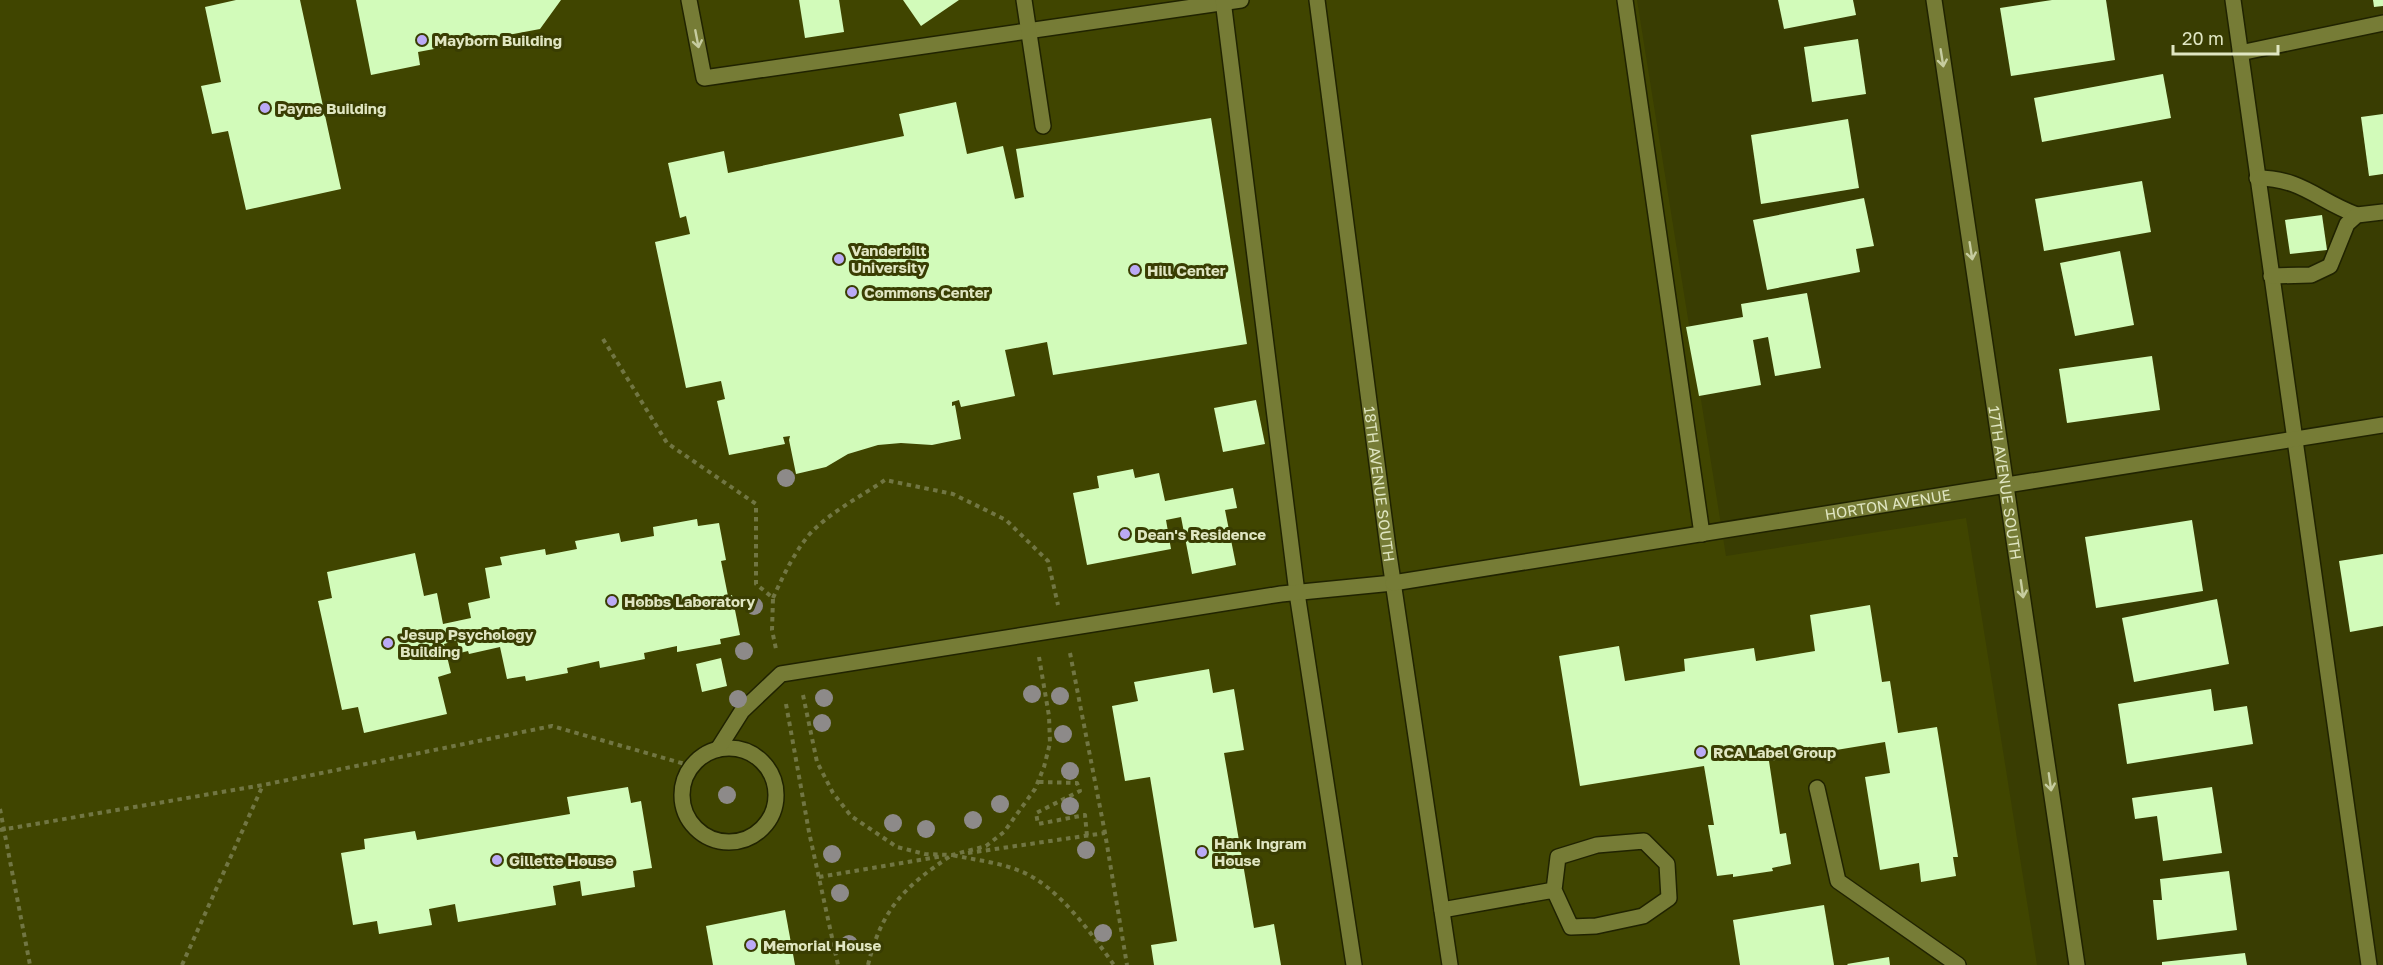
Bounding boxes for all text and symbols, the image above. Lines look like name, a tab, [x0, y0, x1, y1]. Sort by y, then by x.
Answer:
scale bar	[2173, 18, 2278, 56]
text: 20 m	[2182, 27, 2224, 49]
one-way arrow	[692, 29, 703, 48]
place label: Mayborn Building	[434, 31, 562, 49]
marker: Mayborn Building	[415, 33, 429, 47]
one-way arrow	[1937, 47, 1948, 67]
place label: Payne Building	[277, 99, 386, 117]
marker: Payne Building	[258, 101, 272, 115]
one-way arrow	[1966, 240, 1977, 260]
place label: Vanderbilt University	[851, 241, 926, 276]
marker: Vanderbilt University	[832, 252, 846, 266]
place label: Hill Center	[1147, 261, 1226, 279]
marker: Hill Center	[1128, 263, 1142, 277]
place label: Commons Center	[864, 283, 990, 301]
marker: Commons Center	[845, 285, 859, 299]
street label: 18TH AVENUE SOUTH	[1361, 405, 1399, 563]
street label: 17TH AVENUE SOUTH	[1985, 405, 2026, 561]
street label: HORTON AVENUE	[1823, 485, 1952, 523]
place label: Dean's Residence	[1137, 525, 1266, 543]
marker: Dean's Residence	[1118, 527, 1132, 541]
one-way arrow	[2016, 579, 2027, 598]
place label: Hobbs Laboratory	[624, 592, 755, 610]
marker: Hobbs Laboratory	[605, 594, 619, 608]
place label: Jesup Psychology Building	[400, 625, 534, 660]
marker: Jesup Psychology Building	[381, 636, 395, 650]
place label: RCA Label Group	[1713, 743, 1836, 761]
marker: RCA Label Group	[1694, 745, 1708, 759]
one-way arrow	[2045, 771, 2056, 791]
place label: Hank Ingram House	[1214, 834, 1306, 869]
marker: Hank Ingram House	[1195, 845, 1209, 859]
place label: Gillette House	[509, 851, 614, 869]
marker: Gillette House	[490, 853, 504, 867]
place label: Memorial House	[763, 936, 881, 954]
marker: Memorial House	[744, 938, 758, 952]

